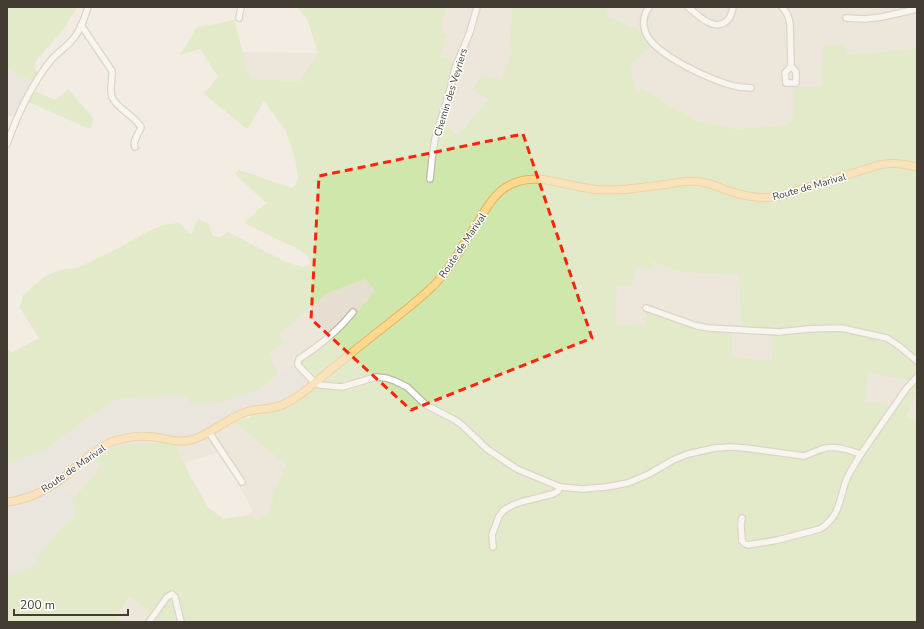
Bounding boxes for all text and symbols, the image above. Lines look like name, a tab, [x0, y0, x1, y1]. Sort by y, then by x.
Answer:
street label: Chemin des Veyriers	[431, 46, 471, 138]
street label: Route de Marival	[771, 170, 848, 204]
street label: Route de Marival	[436, 210, 490, 281]
street label: Route de Marival	[38, 441, 109, 496]
scale bar	[14, 591, 128, 617]
text: 200 m	[20, 597, 55, 613]

